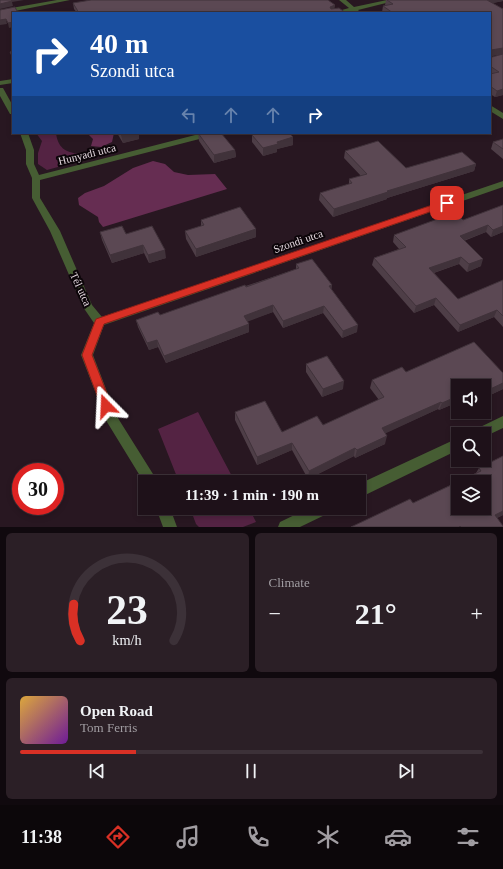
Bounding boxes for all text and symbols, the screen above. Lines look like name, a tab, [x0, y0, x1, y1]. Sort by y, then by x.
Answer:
icon: right	[24, 28, 76, 80]
text: 40 m	[90, 28, 148, 59]
text: Szondi utca	[90, 61, 174, 81]
icon: left	[178, 104, 200, 126]
icon: ahead	[220, 104, 242, 126]
icon: ahead	[262, 104, 284, 126]
icon: right	[304, 104, 326, 126]
street label: Hunyadi utca	[57, 141, 117, 167]
pin	[430, 186, 464, 220]
icon: arrive	[436, 192, 458, 214]
street label: Szondi utca	[272, 227, 324, 255]
street label: Tél utca	[68, 270, 94, 308]
map controls	[451, 379, 491, 515]
button: sound	[451, 379, 491, 419]
position arrow	[85, 385, 127, 427]
button: search	[451, 427, 491, 467]
speed limit sign: 30	[12, 463, 64, 515]
button: layers	[451, 475, 491, 515]
text: 11:39 · 1 min · 190 m	[185, 487, 319, 503]
text: Climate	[269, 575, 310, 590]
text: 23	[106, 586, 148, 632]
text: 21°	[355, 597, 397, 630]
text: −	[269, 601, 281, 626]
text: +	[471, 601, 483, 626]
text: km/h	[113, 631, 142, 647]
text: Open Road	[80, 703, 153, 719]
text: Tom Ferris	[80, 720, 137, 735]
icon: previous	[86, 760, 108, 782]
icon: pause	[240, 760, 262, 782]
icon: next	[395, 760, 417, 782]
icon: directions	[104, 823, 132, 851]
icon: music	[174, 823, 202, 851]
icon: phone	[244, 823, 272, 851]
icon: climate	[314, 823, 342, 851]
icon: car	[384, 823, 412, 851]
icon: filters	[454, 823, 482, 851]
text: 11:38	[21, 827, 62, 847]

